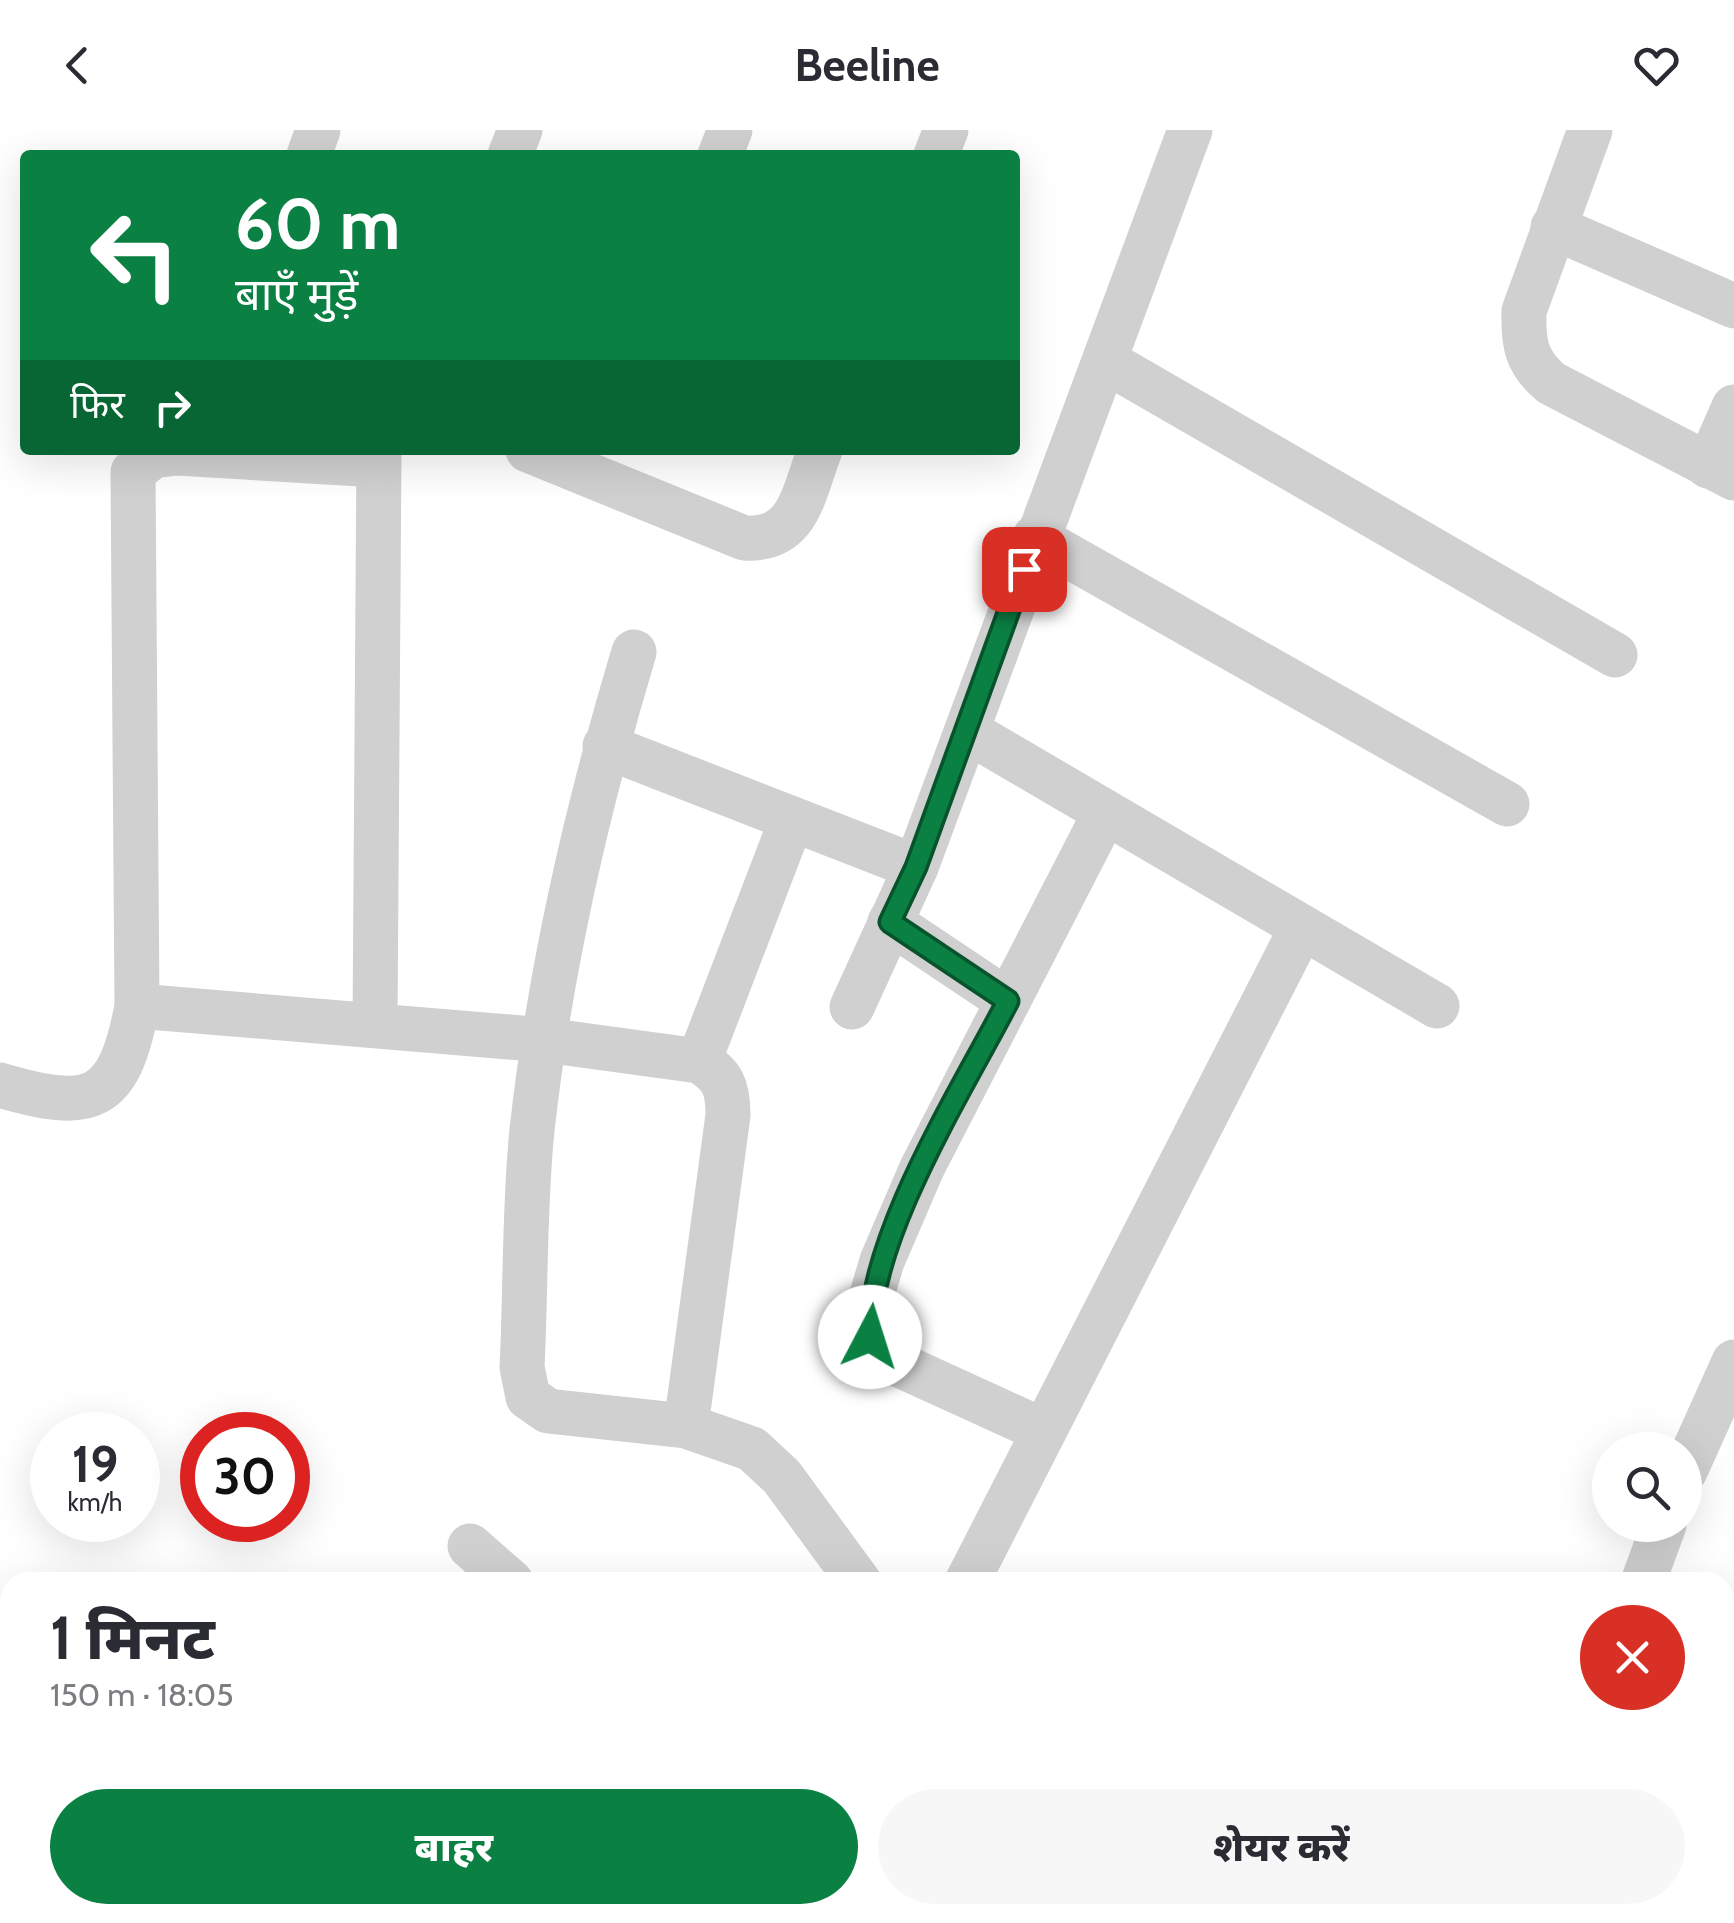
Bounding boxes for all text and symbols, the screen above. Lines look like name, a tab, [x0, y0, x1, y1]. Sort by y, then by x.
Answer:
icon: back	[50, 38, 105, 93]
text: Beeline	[794, 38, 940, 92]
icon: heart	[1629, 38, 1684, 93]
text: 60 m	[235, 181, 400, 267]
icon: left	[70, 190, 200, 320]
text: बाएँ मुड़ें	[235, 267, 358, 321]
icon: right	[145, 380, 200, 435]
text: फिर	[70, 381, 125, 428]
pin	[982, 527, 1067, 612]
icon: arrive	[997, 542, 1052, 597]
position arrow	[818, 1285, 922, 1389]
speed limit sign: 30	[180, 1412, 310, 1542]
map controls	[1592, 1432, 1702, 1542]
button: search	[1592, 1432, 1702, 1542]
text: 19	[72, 1434, 118, 1495]
text: km/h	[68, 1487, 122, 1517]
text: 1 मिनट	[50, 1601, 215, 1674]
button: close	[1580, 1605, 1685, 1710]
text: 150 m · 18:05	[50, 1675, 234, 1714]
button: बाहर	[50, 1789, 858, 1904]
button: शेयर करें	[878, 1789, 1685, 1904]

